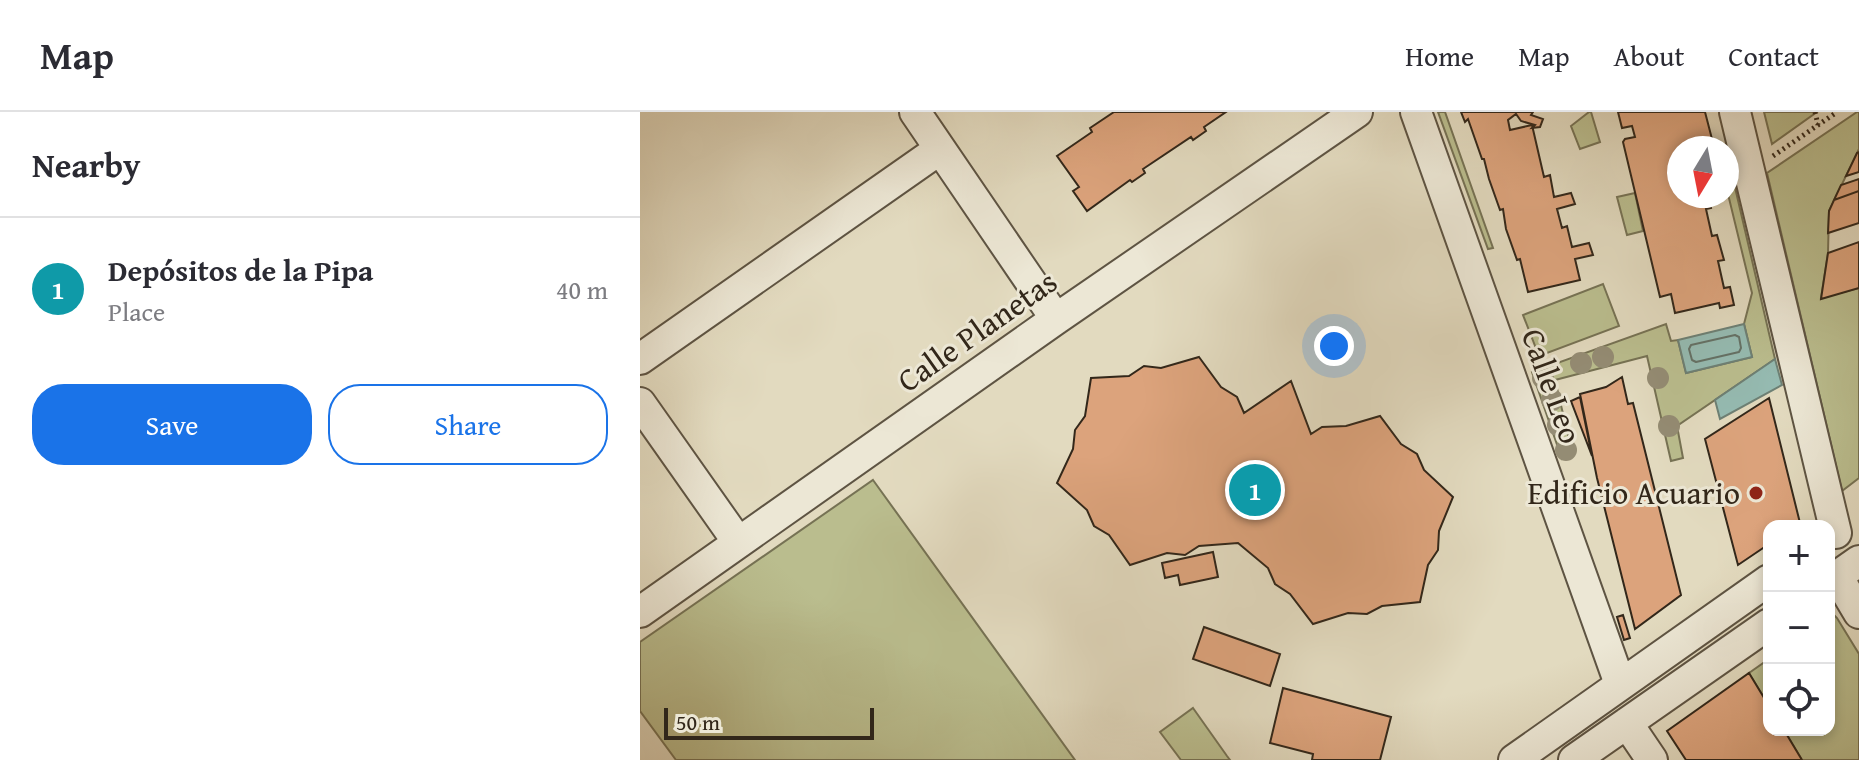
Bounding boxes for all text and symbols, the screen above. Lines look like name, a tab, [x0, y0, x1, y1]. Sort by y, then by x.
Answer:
text: Map	[40, 27, 114, 83]
text: Home	[1405, 35, 1474, 76]
text: Map	[1518, 35, 1570, 76]
text: About	[1614, 35, 1684, 76]
text: Contact	[1728, 35, 1819, 76]
north arrow	[1667, 136, 1739, 208]
text: Nearby	[32, 140, 141, 189]
text: Depósitos de la Pipa	[108, 248, 373, 292]
street label: Calle Planetas	[887, 258, 1066, 403]
text: 1	[51, 270, 65, 309]
text: 40 m	[556, 270, 608, 309]
text: Place	[108, 292, 165, 331]
street label: Calle Leo	[1510, 322, 1595, 450]
your location	[1314, 326, 1354, 366]
button: Save	[32, 384, 312, 465]
button: Share	[328, 384, 608, 465]
pin: 1	[1229, 460, 1281, 520]
place label: Edificio Acuario	[1527, 469, 1740, 516]
marker: Edificio Acuario	[1747, 484, 1765, 502]
map controls	[1763, 520, 1835, 736]
button: +	[1763, 520, 1835, 592]
button: −	[1763, 592, 1835, 664]
button: locate	[1763, 664, 1835, 736]
scale bar	[664, 704, 874, 740]
text: 50 m	[676, 706, 720, 738]

